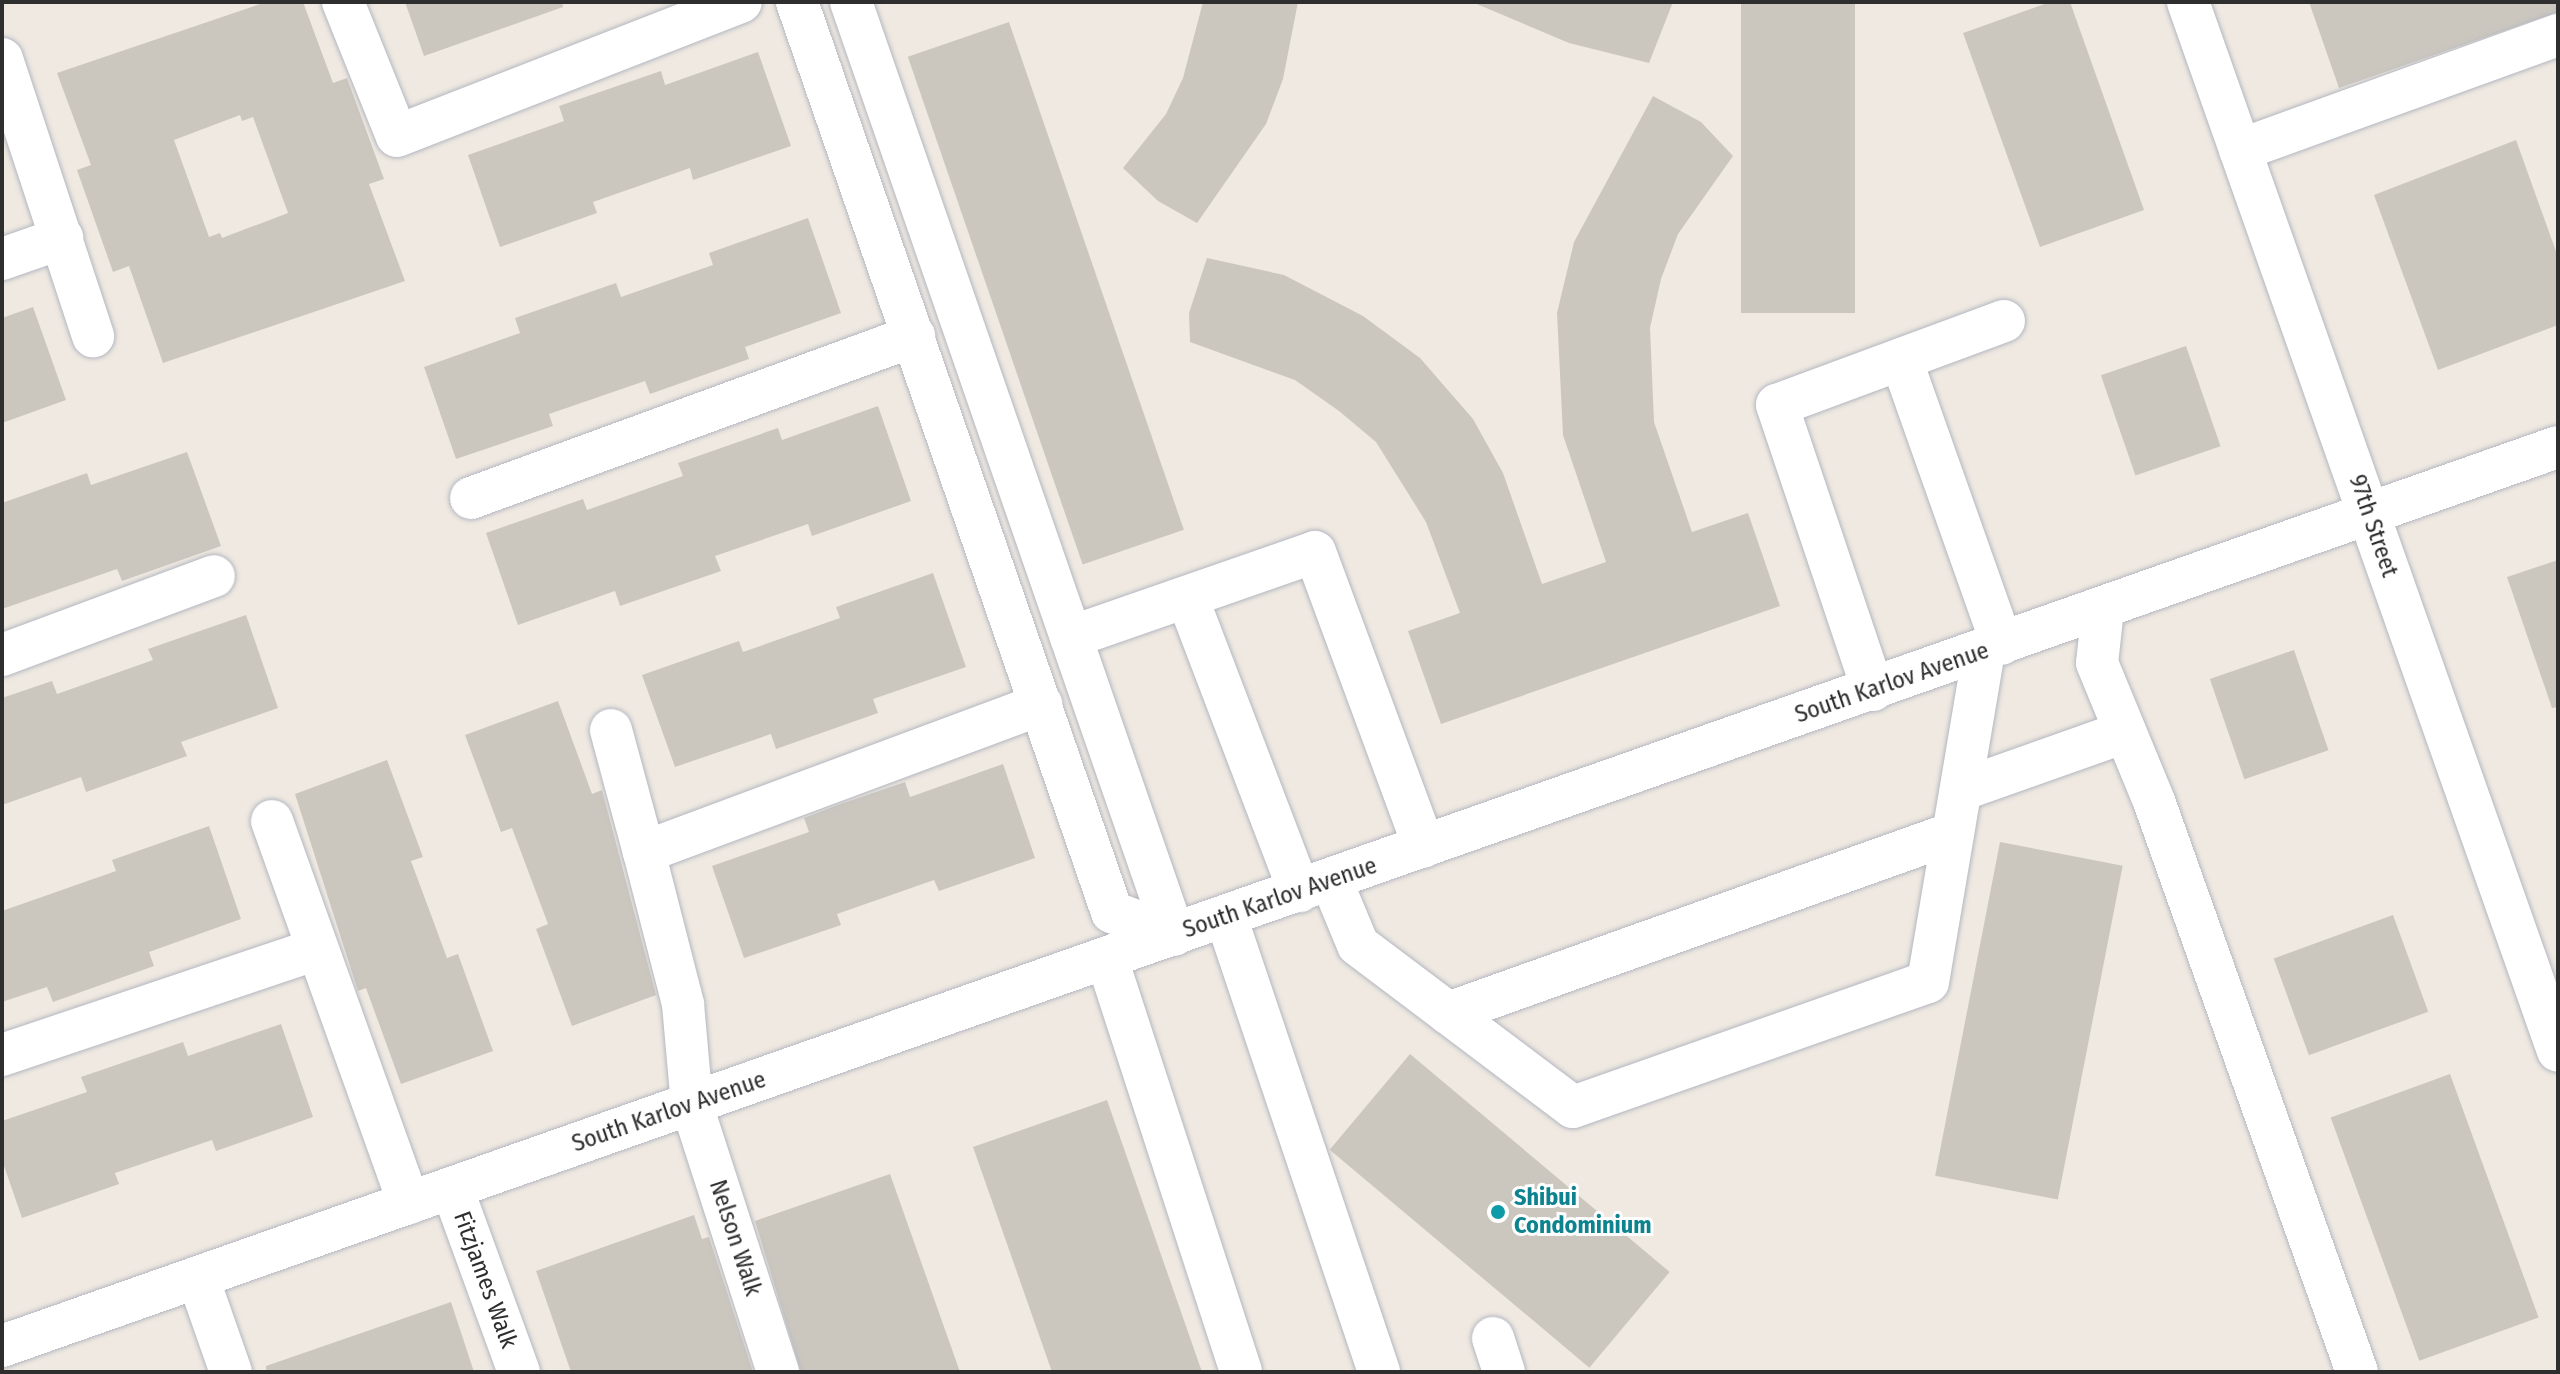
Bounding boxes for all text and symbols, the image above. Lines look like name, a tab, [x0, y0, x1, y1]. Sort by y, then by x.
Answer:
street label: 97th Street	[2342, 471, 2404, 581]
street label: South Karlov Avenue	[1791, 636, 1993, 730]
street label: South Karlov Avenue	[1179, 851, 1381, 945]
street label: South Karlov Avenue	[568, 1065, 770, 1159]
street label: Nelson Walk	[703, 1176, 767, 1300]
place label: Shibui Condominium	[1514, 1184, 1651, 1240]
marker: Shibui Condominium	[1489, 1203, 1507, 1221]
street label: Fitzjames Walk	[447, 1208, 523, 1352]

